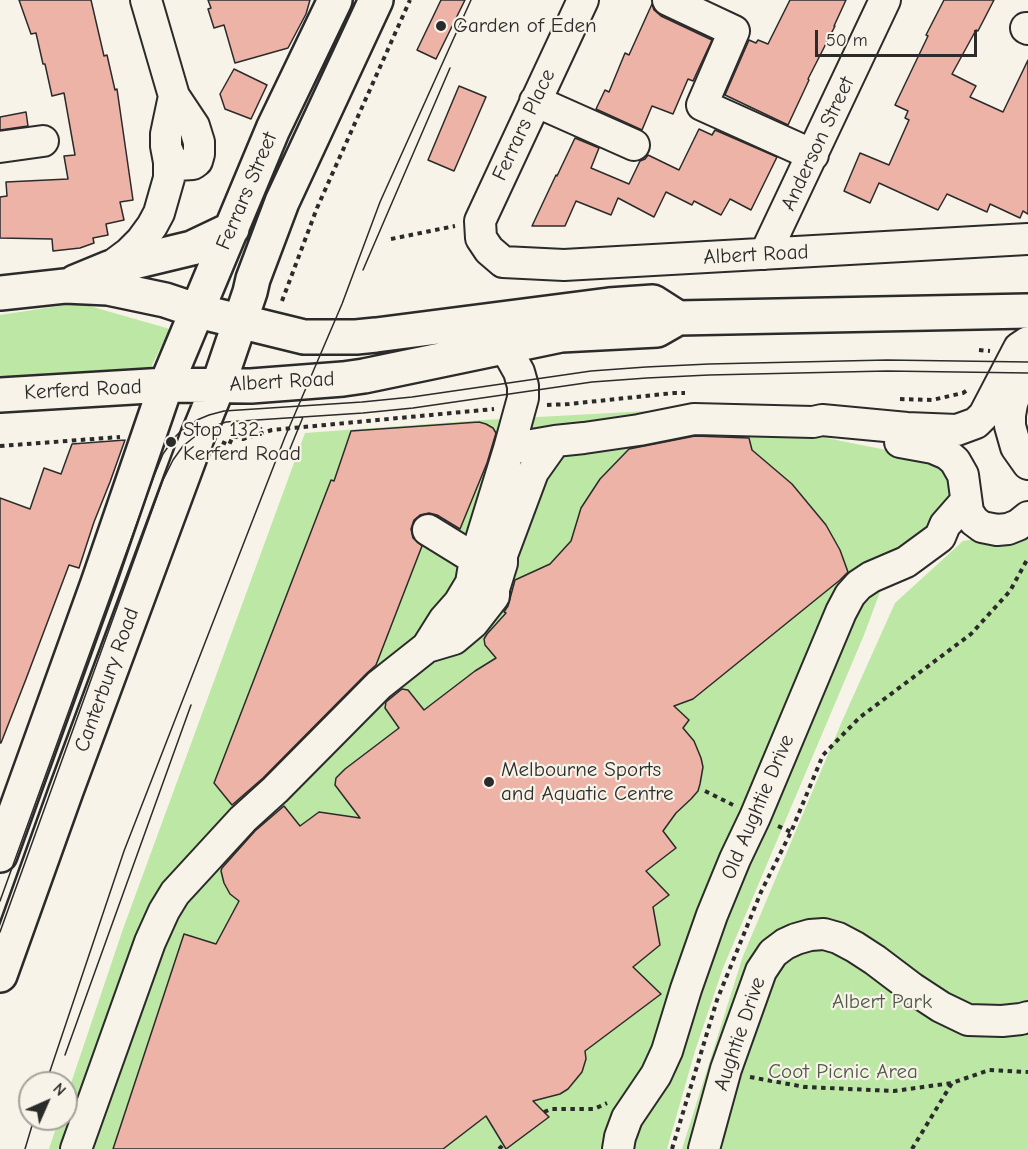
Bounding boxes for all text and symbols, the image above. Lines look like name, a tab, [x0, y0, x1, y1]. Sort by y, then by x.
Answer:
place label: Garden of Eden	[453, 13, 597, 39]
scale bar	[818, 18, 980, 56]
marker: Garden of Eden	[434, 19, 448, 33]
text: 50 m	[826, 30, 868, 51]
street label: Ferrars Place	[487, 65, 561, 185]
street label: Anderson Street	[776, 73, 860, 215]
street label: Ferrars Street	[211, 128, 283, 254]
street label: Albert Road	[703, 240, 809, 270]
street label: Albert Road	[229, 367, 335, 397]
street label: Kerferd Road	[24, 374, 142, 406]
place label: Stop 132: Kerferd Road	[183, 417, 301, 467]
marker: Stop 132: Kerferd Road	[164, 435, 178, 449]
street label: Canterbury Road	[69, 604, 145, 756]
street label: Old Aughtie Drive	[716, 731, 800, 883]
place label: Melbourne Sports and Aquatic Centre	[501, 757, 674, 807]
marker: Melbourne Sports and Aquatic Centre	[482, 775, 496, 789]
street label: Aughtie Drive	[709, 974, 771, 1094]
park label: Albert Park	[832, 989, 932, 1015]
park label: Coot Picnic Area	[768, 1059, 918, 1085]
north arrow	[18, 1071, 78, 1131]
text: N	[49, 1080, 69, 1100]

